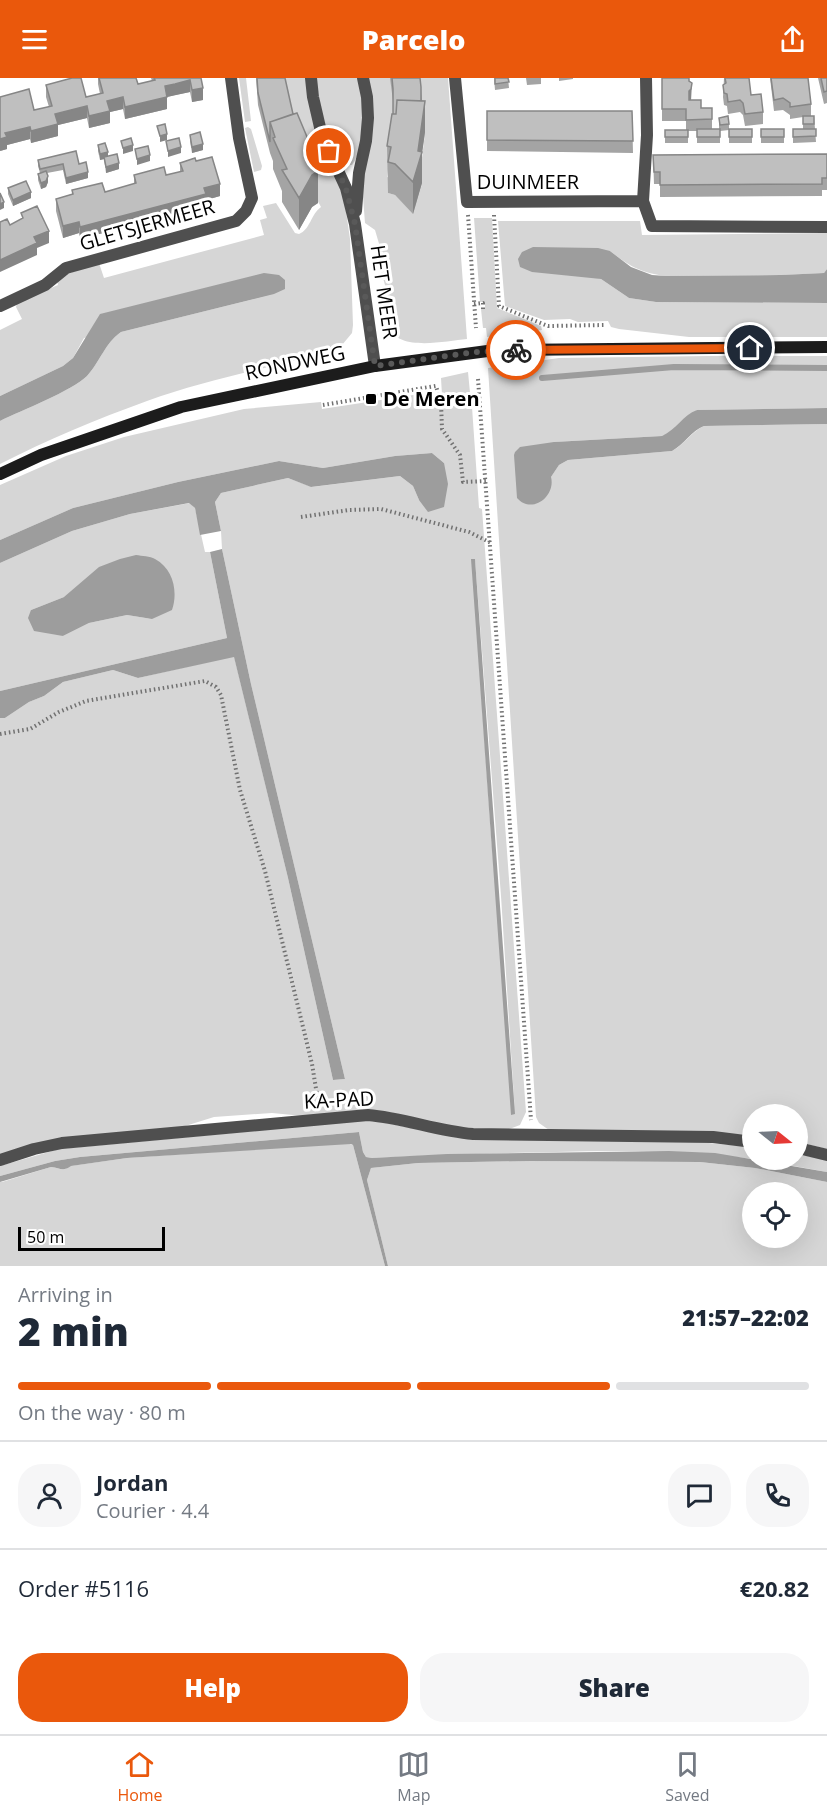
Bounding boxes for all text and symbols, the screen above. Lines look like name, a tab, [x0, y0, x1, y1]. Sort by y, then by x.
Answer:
text: Parcelo	[362, 21, 465, 58]
icon: menu	[18, 23, 51, 56]
icon: share	[776, 23, 809, 56]
pin	[303, 125, 354, 176]
icon: bag	[312, 134, 345, 167]
street label: DUINMEER	[477, 168, 580, 195]
street label: GLETSJERMEER	[76, 192, 218, 257]
street label: HET MEER	[365, 243, 405, 341]
courier	[486, 320, 546, 380]
pin	[724, 322, 775, 373]
icon: home	[733, 331, 766, 364]
icon: bike	[500, 334, 533, 367]
street label: RONDWEG	[242, 339, 347, 386]
place label: De Meren	[383, 385, 480, 412]
marker: De Meren	[364, 392, 378, 406]
street label: KA-PAD	[303, 1084, 375, 1115]
north arrow	[742, 1104, 808, 1170]
map controls	[742, 1104, 808, 1248]
button: locate	[742, 1182, 808, 1248]
scale bar	[18, 1224, 165, 1252]
text: 50 m	[27, 1226, 64, 1248]
text: Arriving in	[18, 1281, 113, 1308]
text: 21:57–22:02	[682, 1302, 809, 1332]
text: 2 min	[18, 1304, 129, 1357]
text: On the way · 80 m	[18, 1399, 186, 1426]
button: person	[18, 1464, 81, 1527]
button: chat	[668, 1464, 731, 1527]
button: phone	[746, 1464, 809, 1527]
text: Jordan	[96, 1467, 169, 1497]
text: Courier · 4.4	[96, 1497, 209, 1524]
text: Order #5116	[18, 1573, 149, 1603]
text: €20.82	[740, 1573, 809, 1603]
button: Help	[18, 1653, 408, 1722]
button: Share	[420, 1653, 809, 1722]
tab: Home	[117, 1748, 163, 1806]
tab: Map	[397, 1748, 430, 1806]
tab: Saved	[665, 1748, 710, 1806]

